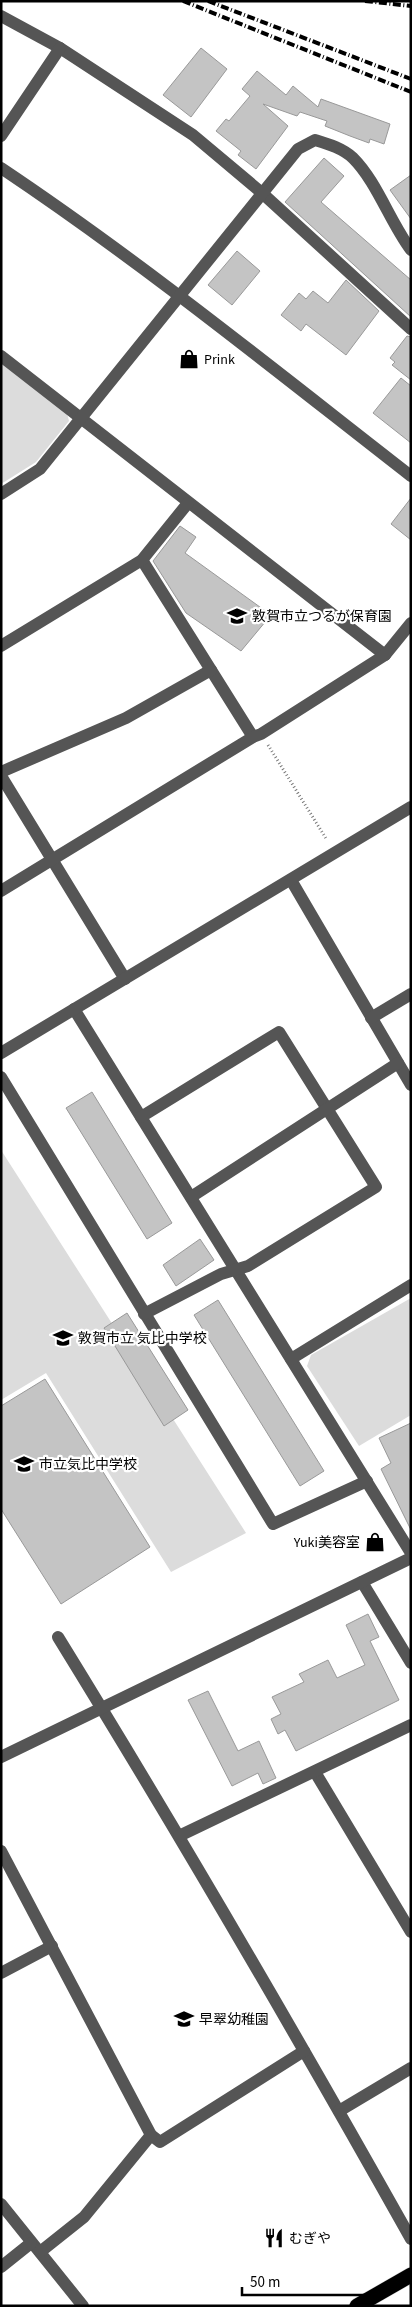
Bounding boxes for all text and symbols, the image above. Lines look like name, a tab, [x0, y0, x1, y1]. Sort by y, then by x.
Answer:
shop icon: Prink	[178, 348, 200, 370]
place label: Prink	[204, 350, 235, 370]
school or university icon: 敦賀市立つるが保育園	[226, 605, 248, 627]
place label: 敦賀市立つるが保育園	[252, 607, 392, 627]
school or university icon: 敦賀市立 気比中学校	[52, 1327, 74, 1349]
place label: 敦賀市立 気比中学校	[78, 1329, 207, 1349]
school or university icon: 市立気比中学校	[13, 1453, 35, 1475]
place label: 市立気比中学校	[39, 1455, 137, 1475]
shop icon: Yuki美容室	[364, 1531, 386, 1553]
place label: Yuki美容室	[293, 1533, 360, 1553]
school or university icon: 早翠幼稚園	[173, 2008, 195, 2030]
place label: 早翠幼稚園	[199, 2010, 269, 2030]
restaurant icon: むぎや	[263, 2227, 285, 2249]
place label: むぎや	[289, 2229, 331, 2249]
scale bar	[242, 2264, 381, 2296]
text: 50 m	[250, 2272, 280, 2293]

